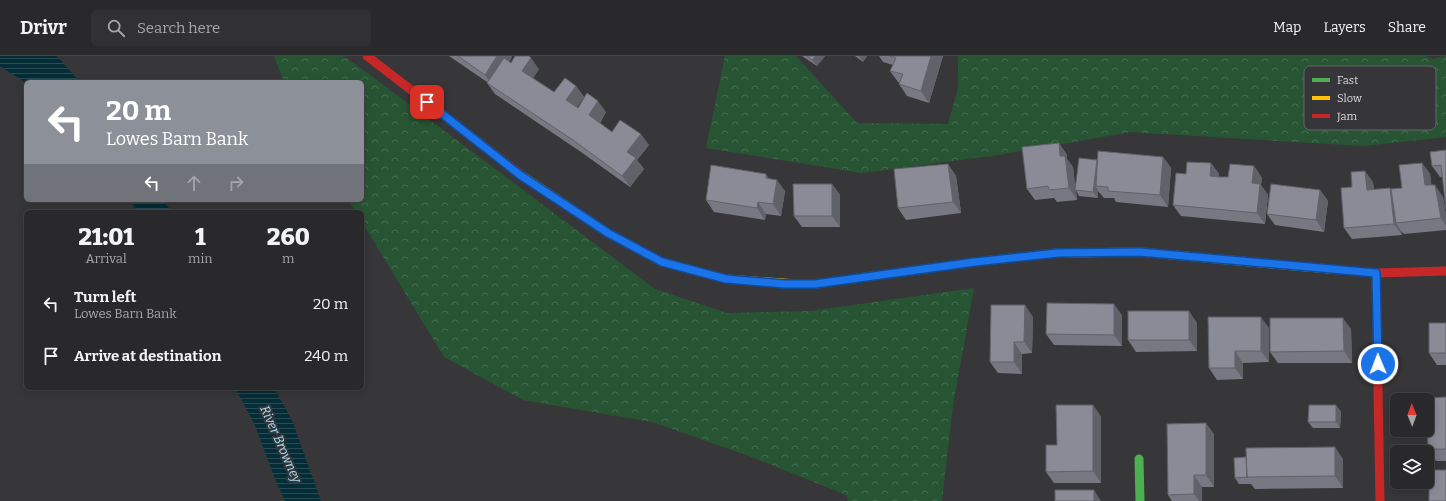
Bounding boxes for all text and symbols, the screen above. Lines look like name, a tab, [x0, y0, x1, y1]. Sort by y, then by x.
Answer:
search box	[91, 10, 371, 46]
text: Drivr	[20, 16, 67, 39]
icon: search	[105, 17, 127, 39]
text: Search here	[137, 19, 220, 37]
text: Map	[1273, 19, 1301, 36]
text: Layers	[1323, 19, 1366, 36]
text: Share	[1388, 19, 1426, 36]
legend	[1304, 66, 1436, 130]
text: Fast	[1337, 74, 1358, 87]
pin	[410, 85, 444, 119]
icon: arrive	[416, 91, 438, 113]
text: Slow	[1337, 92, 1362, 105]
text: 20 m	[106, 94, 171, 127]
icon: left	[40, 96, 92, 148]
text: Jam	[1336, 110, 1357, 123]
text: Lowes Barn Bank	[106, 128, 248, 150]
icon: left	[141, 172, 163, 194]
icon: ahead	[183, 172, 205, 194]
icon: right	[225, 172, 247, 194]
text: 21:01	[78, 223, 134, 251]
text: 1	[195, 223, 206, 251]
text: 260	[267, 223, 310, 251]
text: Arrival	[85, 251, 127, 266]
text: min	[188, 251, 213, 266]
text: m	[282, 251, 294, 266]
text: Turn left	[74, 288, 136, 306]
icon: left	[40, 293, 62, 315]
text: 20 m	[313, 295, 348, 313]
text: Lowes Barn Bank	[74, 306, 177, 321]
position arrow	[1357, 343, 1399, 385]
icon: arrive	[40, 345, 62, 367]
text: Arrive at destination	[74, 347, 221, 365]
text: 240 m	[304, 347, 348, 365]
north arrow	[1390, 393, 1434, 437]
map controls	[1390, 393, 1434, 489]
water label: River Browney	[257, 403, 305, 486]
button: layers	[1390, 445, 1434, 489]

